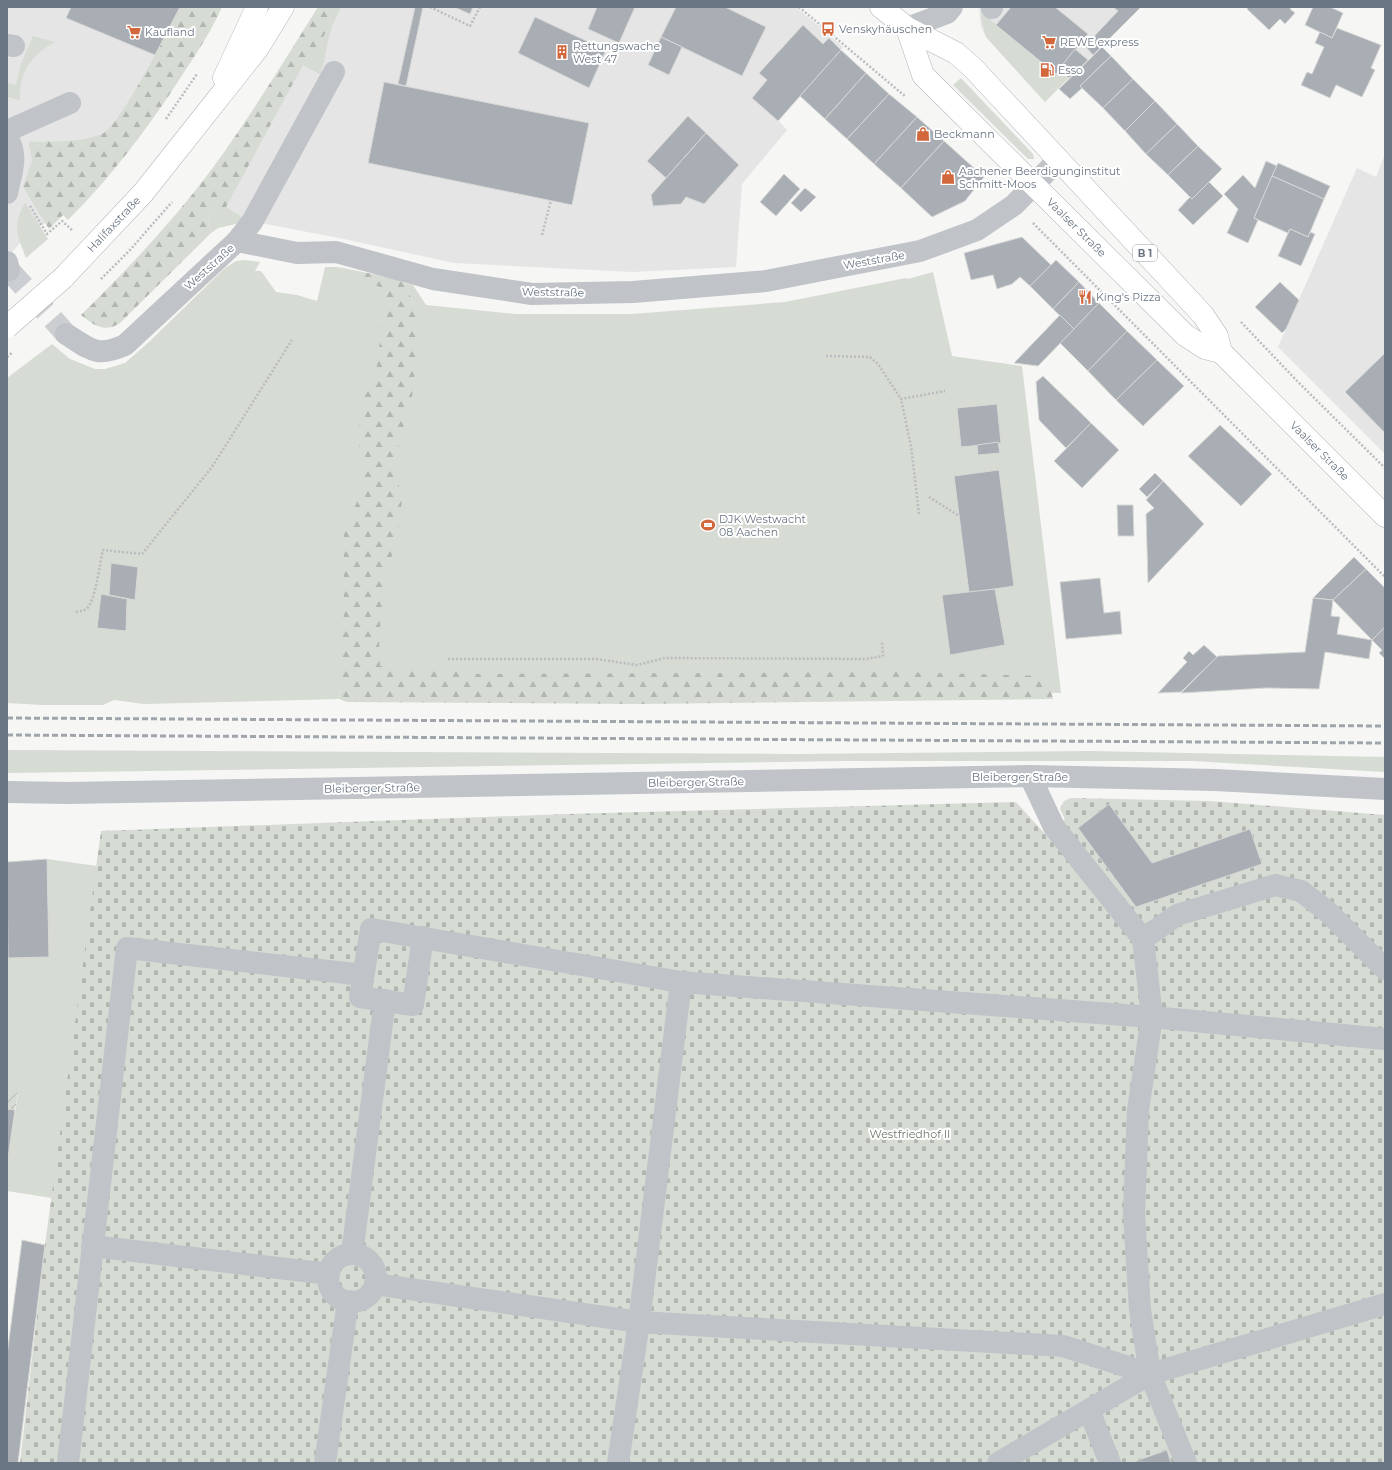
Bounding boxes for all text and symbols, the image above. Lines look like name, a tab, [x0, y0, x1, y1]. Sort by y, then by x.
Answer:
bus stop icon: Venskyhäuschen	[820, 21, 836, 37]
place label: Venskyhäuschen	[839, 22, 932, 36]
supermarket icon: Kaufland	[126, 24, 142, 40]
place label: Kaufland	[145, 25, 195, 39]
supermarket icon: REWE express	[1041, 34, 1057, 50]
place label: REWE express	[1060, 35, 1140, 49]
place label: Rettungswache West 47	[573, 39, 660, 66]
building icon: Rettungswache West 47	[554, 44, 570, 60]
fuel station icon: Esso	[1039, 62, 1055, 78]
place label: Esso	[1058, 63, 1083, 77]
shop icon: Beckmann	[915, 126, 931, 142]
place label: Beckmann	[934, 127, 995, 141]
place label: Aachener Beerdigunginstitut Schmitt-Moos	[959, 164, 1121, 191]
shop icon: Aachener Beerdigunginstitut Schmitt-Moos	[940, 169, 956, 185]
street label: Halifaxstraße	[84, 193, 144, 255]
street label: Vaalser Straße	[1044, 195, 1109, 260]
street label: Weststraße	[181, 241, 237, 293]
road number: B 1	[1133, 245, 1157, 261]
street label: Weststraße	[842, 248, 906, 272]
street label: Weststraße	[522, 284, 585, 300]
restaurant icon: King's Pizza	[1077, 289, 1093, 305]
place label: King's Pizza	[1096, 290, 1161, 304]
street label: Vaalser Straße	[1287, 418, 1353, 484]
place label: DJK Westwacht 08 Aachen	[719, 512, 807, 539]
sports icon: DJK Westwacht 08 Aachen	[700, 517, 716, 533]
street label: Bleiberger Straße	[972, 770, 1069, 784]
street label: Bleiberger Straße	[648, 774, 745, 790]
street label: Bleiberger Straße	[324, 780, 421, 796]
park label: Westfriedhof II	[870, 1127, 950, 1141]

